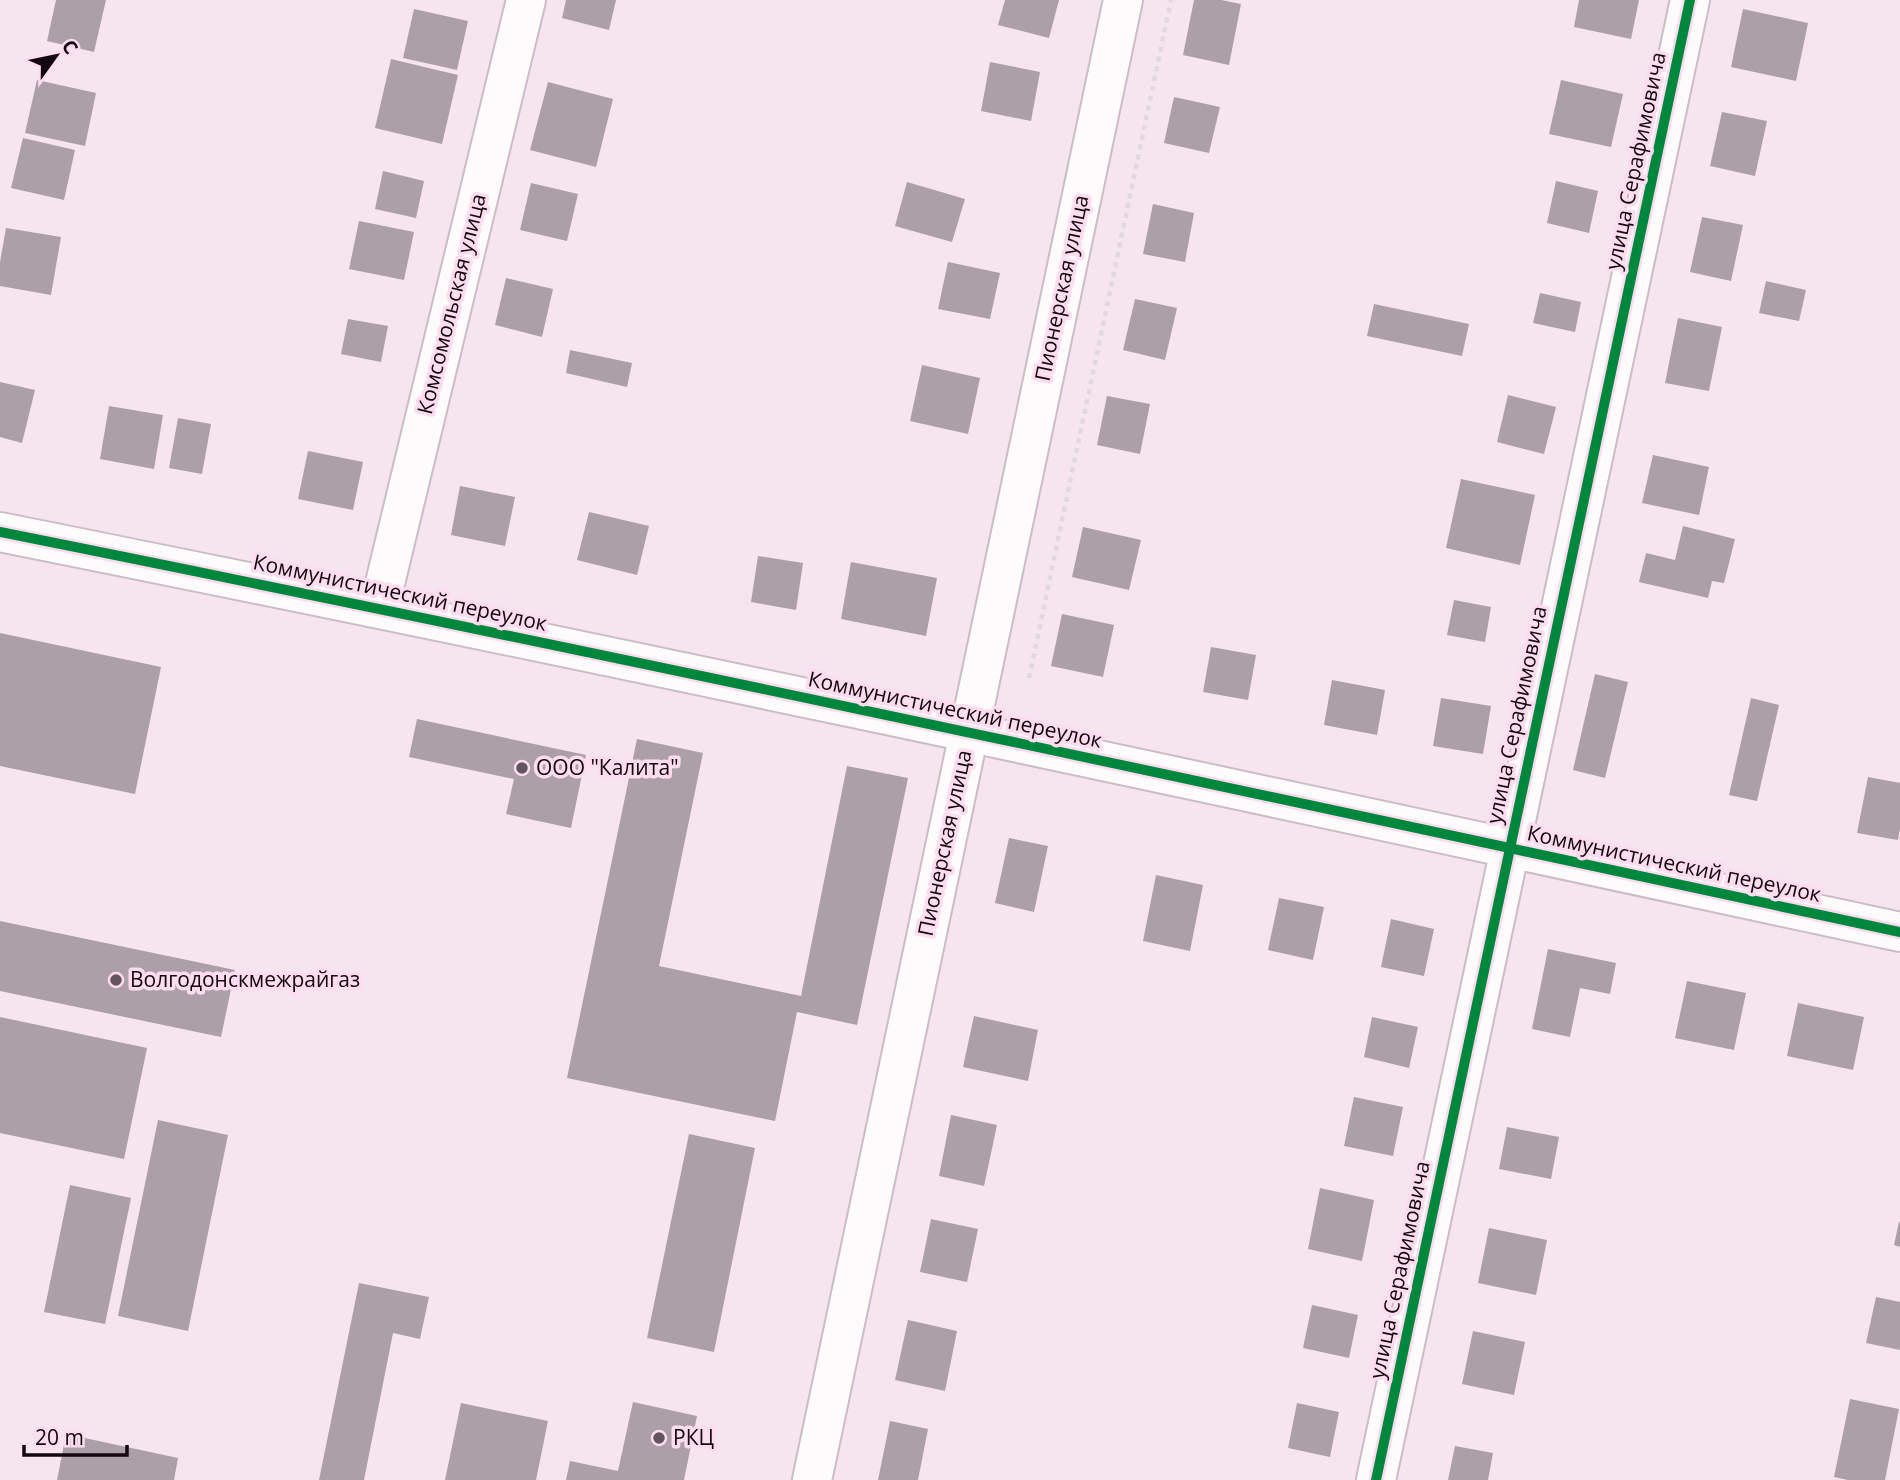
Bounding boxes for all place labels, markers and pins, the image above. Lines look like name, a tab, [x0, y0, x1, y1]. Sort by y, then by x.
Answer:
place label: ООО "Калита"	[536, 753, 679, 781]
marker: ООО "Калита"	[514, 760, 530, 776]
place label: Волгодонскмежрайгаз	[130, 965, 360, 993]
marker: Волгодонскмежрайгаз	[108, 972, 124, 988]
place label: РКЦ	[673, 1423, 714, 1451]
marker: РКЦ	[651, 1430, 667, 1446]

